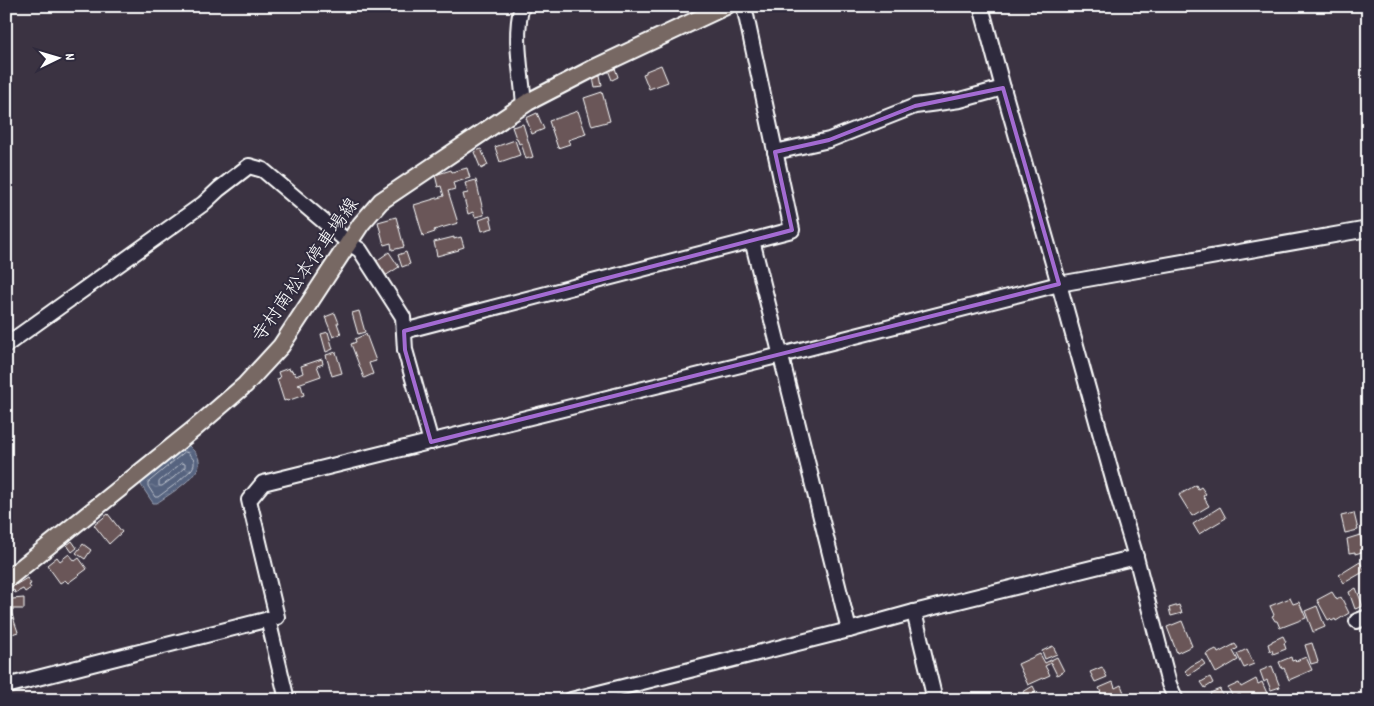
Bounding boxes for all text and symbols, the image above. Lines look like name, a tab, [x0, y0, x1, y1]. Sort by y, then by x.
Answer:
north arrow	[32, 32, 82, 82]
text: N	[59, 53, 79, 61]
street label: 寺村南松本停車場線	[247, 193, 367, 349]

